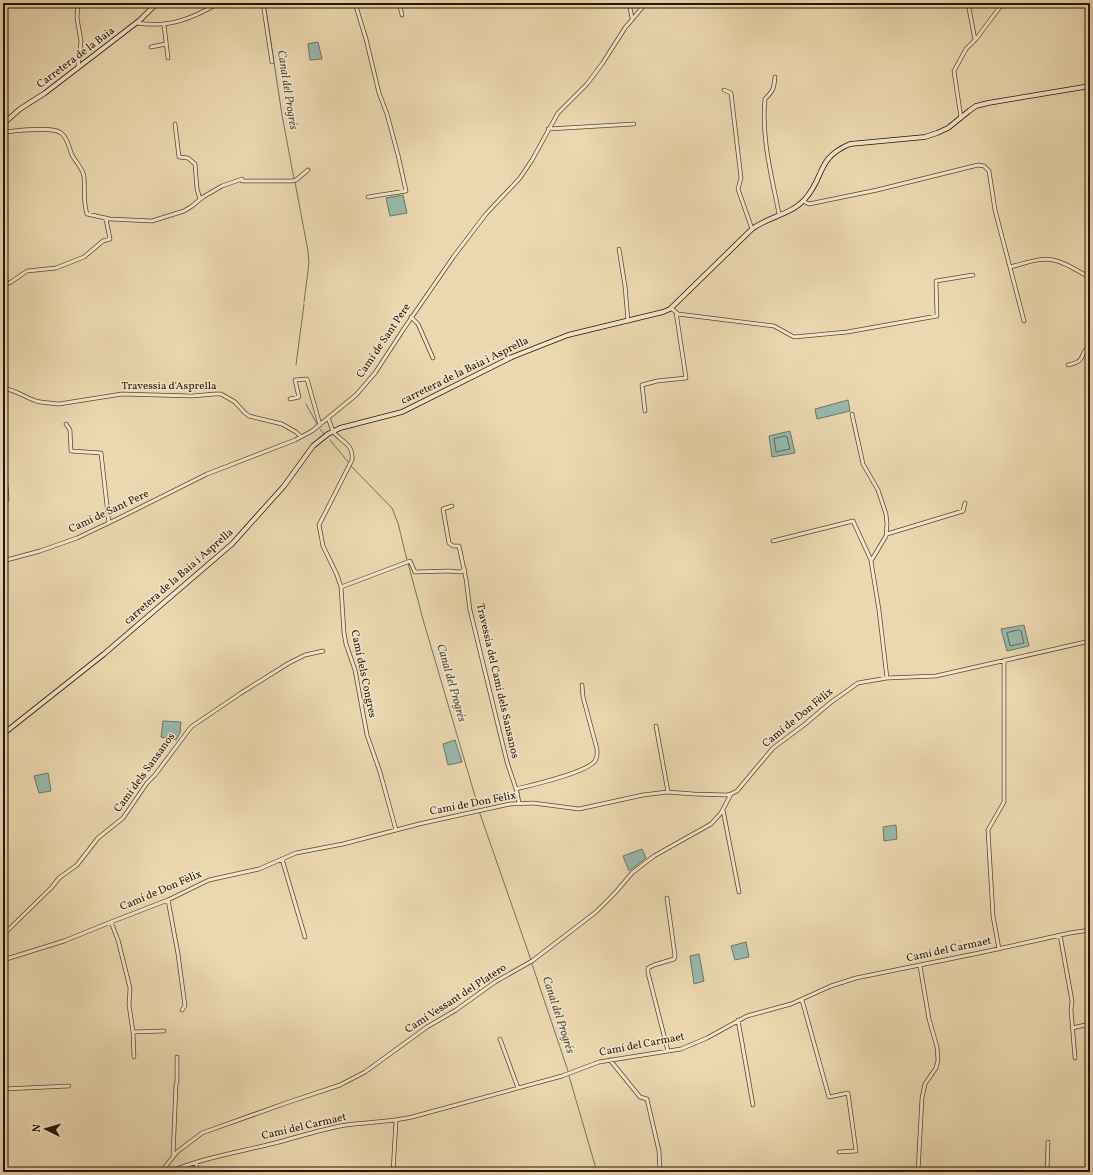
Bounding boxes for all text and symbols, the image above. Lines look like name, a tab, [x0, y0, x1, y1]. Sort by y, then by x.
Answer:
street label: Carretera de la Baia	[34, 23, 118, 92]
water label: Canal del Progrés	[273, 49, 301, 131]
street label: Camí de Sant Pere	[353, 301, 415, 381]
street label: carretera de la Baia i Asprella	[399, 333, 532, 408]
street label: Travessia d'Asprella	[122, 379, 217, 394]
street label: Camí de Sant Pere	[66, 487, 152, 537]
street label: carretera de la Baia i Asprella	[121, 525, 237, 629]
street label: Travessia del Camí dels Sansanos	[472, 602, 522, 760]
street label: Camí dels Congres	[346, 629, 380, 720]
water label: Canal del Progrés	[432, 642, 470, 724]
street label: Camí de Don Fèlix	[759, 685, 837, 751]
street label: Camí dels Sansanos	[111, 730, 179, 816]
street label: Camí de Don Fèlix	[429, 788, 518, 820]
street label: Camí de Don Fèlix	[118, 867, 204, 915]
street label: Camí del Carmaet	[905, 934, 993, 966]
street label: Camí Vessant del Platero	[402, 960, 510, 1037]
water label: Canal del Progrés	[538, 974, 578, 1056]
street label: Camí del Carmaet	[598, 1029, 686, 1061]
north arrow	[26, 1109, 66, 1149]
street label: Camí del Carmaet	[260, 1110, 348, 1144]
text: N	[30, 1124, 45, 1133]

